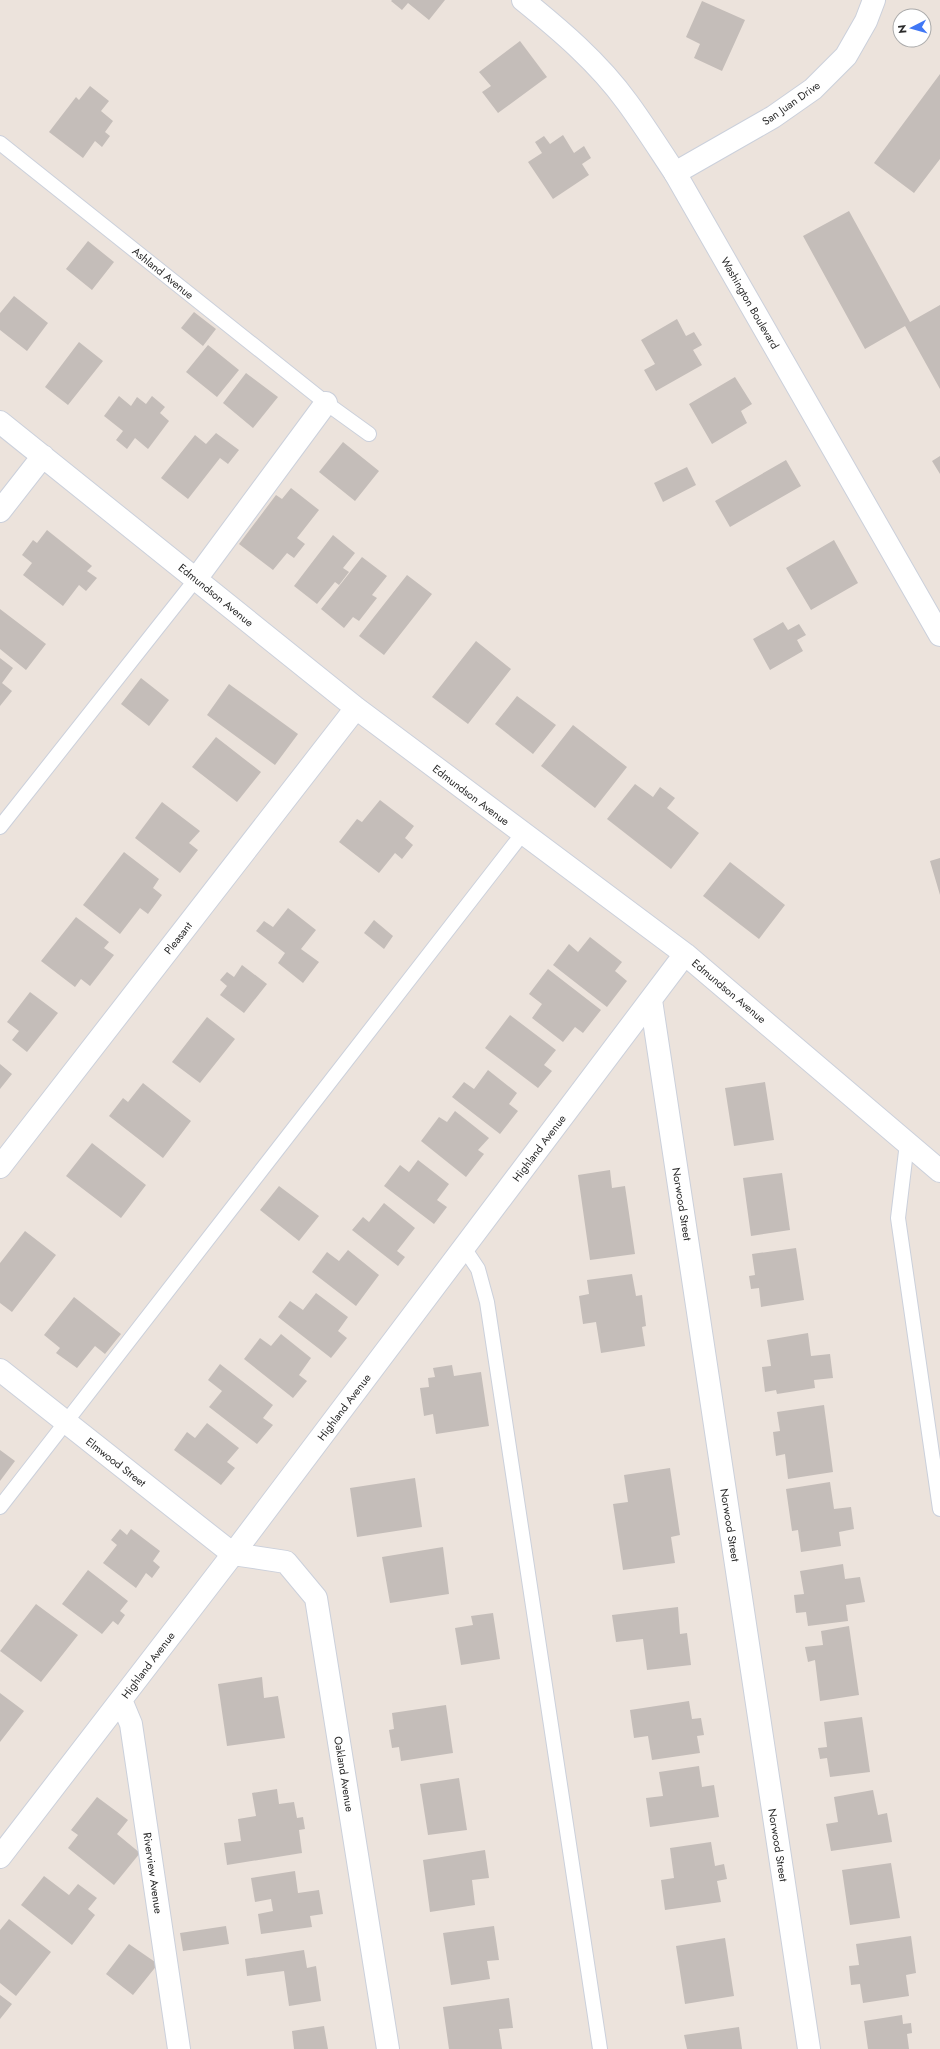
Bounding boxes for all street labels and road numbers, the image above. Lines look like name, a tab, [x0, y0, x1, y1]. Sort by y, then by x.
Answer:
street label: San Juan Drive	[759, 77, 824, 129]
street label: Ashland Avenue	[129, 243, 197, 303]
street label: Washington Boulevard	[717, 254, 783, 352]
street label: Edmundson Avenue	[175, 560, 257, 631]
street label: Edmundson Avenue	[429, 761, 513, 829]
street label: Pleasant	[160, 918, 196, 958]
street label: Edmundson Avenue	[688, 955, 770, 1027]
street label: Highland Avenue	[508, 1111, 570, 1185]
street label: Norwood Street	[668, 1166, 696, 1242]
street label: Highland Avenue	[313, 1370, 375, 1444]
street label: Elmwood Street	[83, 1433, 150, 1491]
street label: Norwood Street	[716, 1487, 744, 1563]
street label: Highland Avenue	[117, 1628, 179, 1702]
street label: Oakland Avenue	[330, 1735, 358, 1813]
street label: Norwood Street	[764, 1807, 792, 1883]
street label: Riverview Avenue	[139, 1831, 167, 1915]

